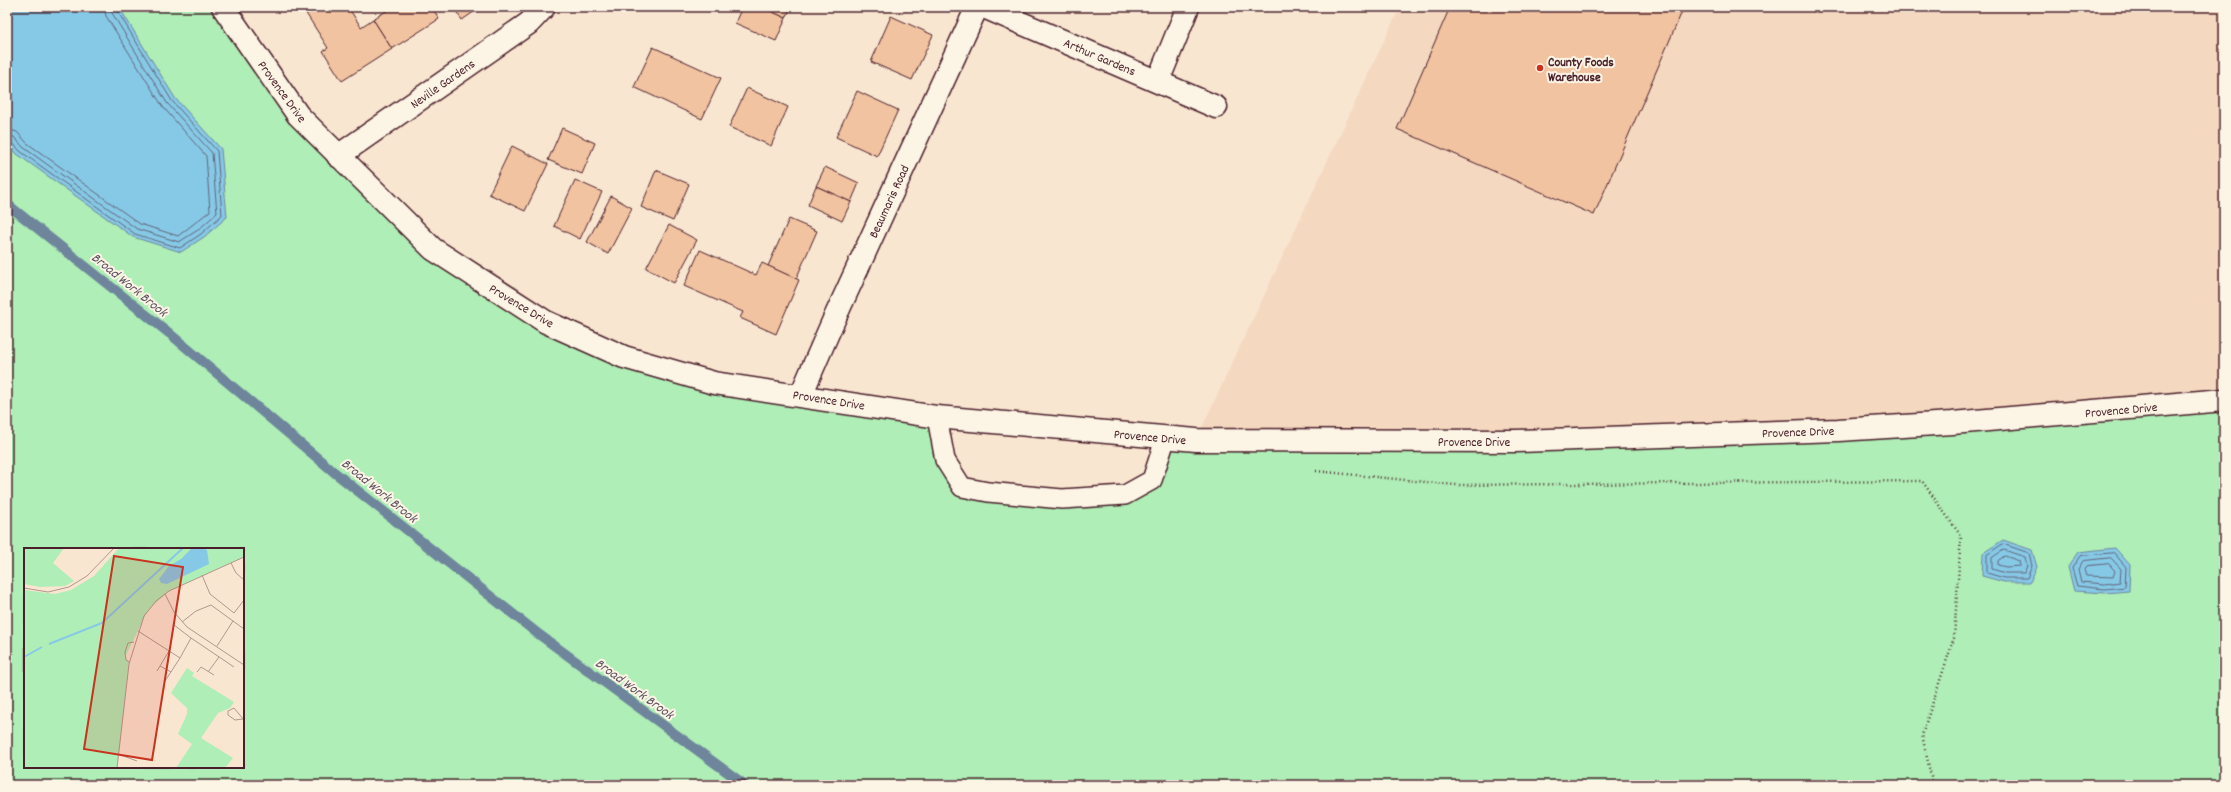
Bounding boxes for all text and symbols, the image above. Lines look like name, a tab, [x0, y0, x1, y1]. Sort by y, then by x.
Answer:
street label: Arthur Gardens	[1060, 35, 1138, 82]
place label: County Foods Warehouse	[1548, 54, 1614, 88]
street label: Neville Gardens	[407, 56, 480, 115]
street label: Provence Drive	[252, 58, 310, 128]
marker: County Foods Warehouse	[1535, 63, 1545, 73]
street label: Beaumaris Road	[865, 162, 915, 242]
water label: Broad Work Brook	[86, 249, 172, 323]
street label: Provence Drive	[485, 280, 557, 334]
street label: Provence Drive	[791, 386, 866, 417]
street label: Provence Drive	[2084, 399, 2158, 424]
street label: Provence Drive	[1761, 423, 1835, 444]
street label: Provence Drive	[1113, 426, 1187, 451]
street label: Provence Drive	[1438, 434, 1511, 453]
water label: Broad Work Brook	[336, 455, 422, 529]
inset map	[24, 548, 244, 768]
water label: Broad Work Brook	[590, 654, 678, 726]

